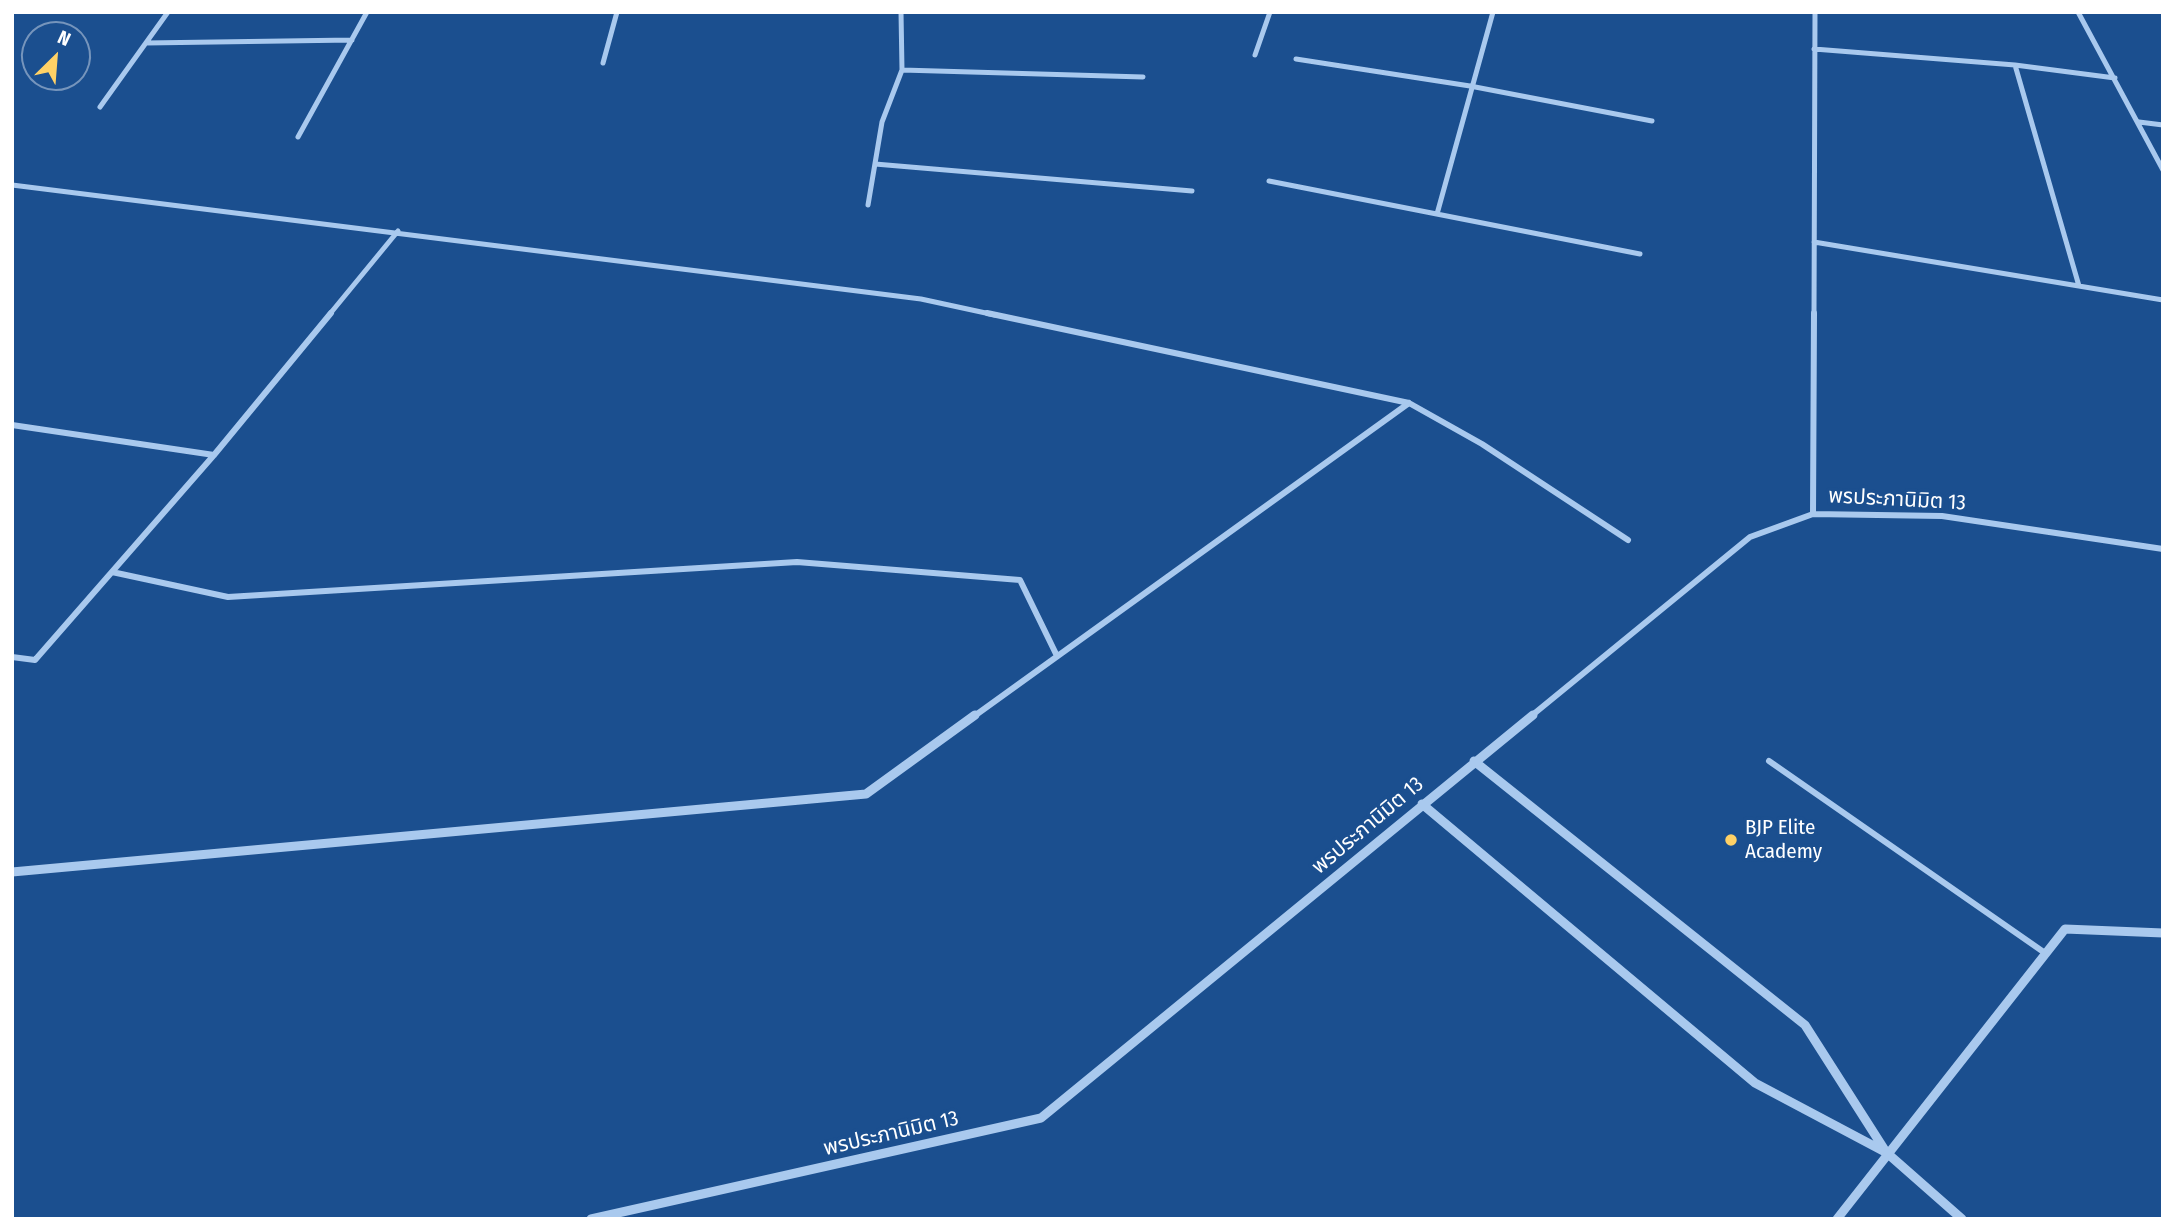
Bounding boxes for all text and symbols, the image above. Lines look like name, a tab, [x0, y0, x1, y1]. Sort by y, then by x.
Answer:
north arrow	[21, 21, 91, 91]
text: N	[54, 25, 74, 51]
street label: พรประภานิมิต 13	[1828, 484, 1966, 516]
street label: พรประภานิมิต 13	[1307, 772, 1429, 880]
place label: BJP Elite Academy	[1745, 815, 1822, 865]
marker: BJP Elite Academy	[1723, 832, 1739, 848]
street label: พรประภานิมิต 13	[821, 1106, 961, 1162]

